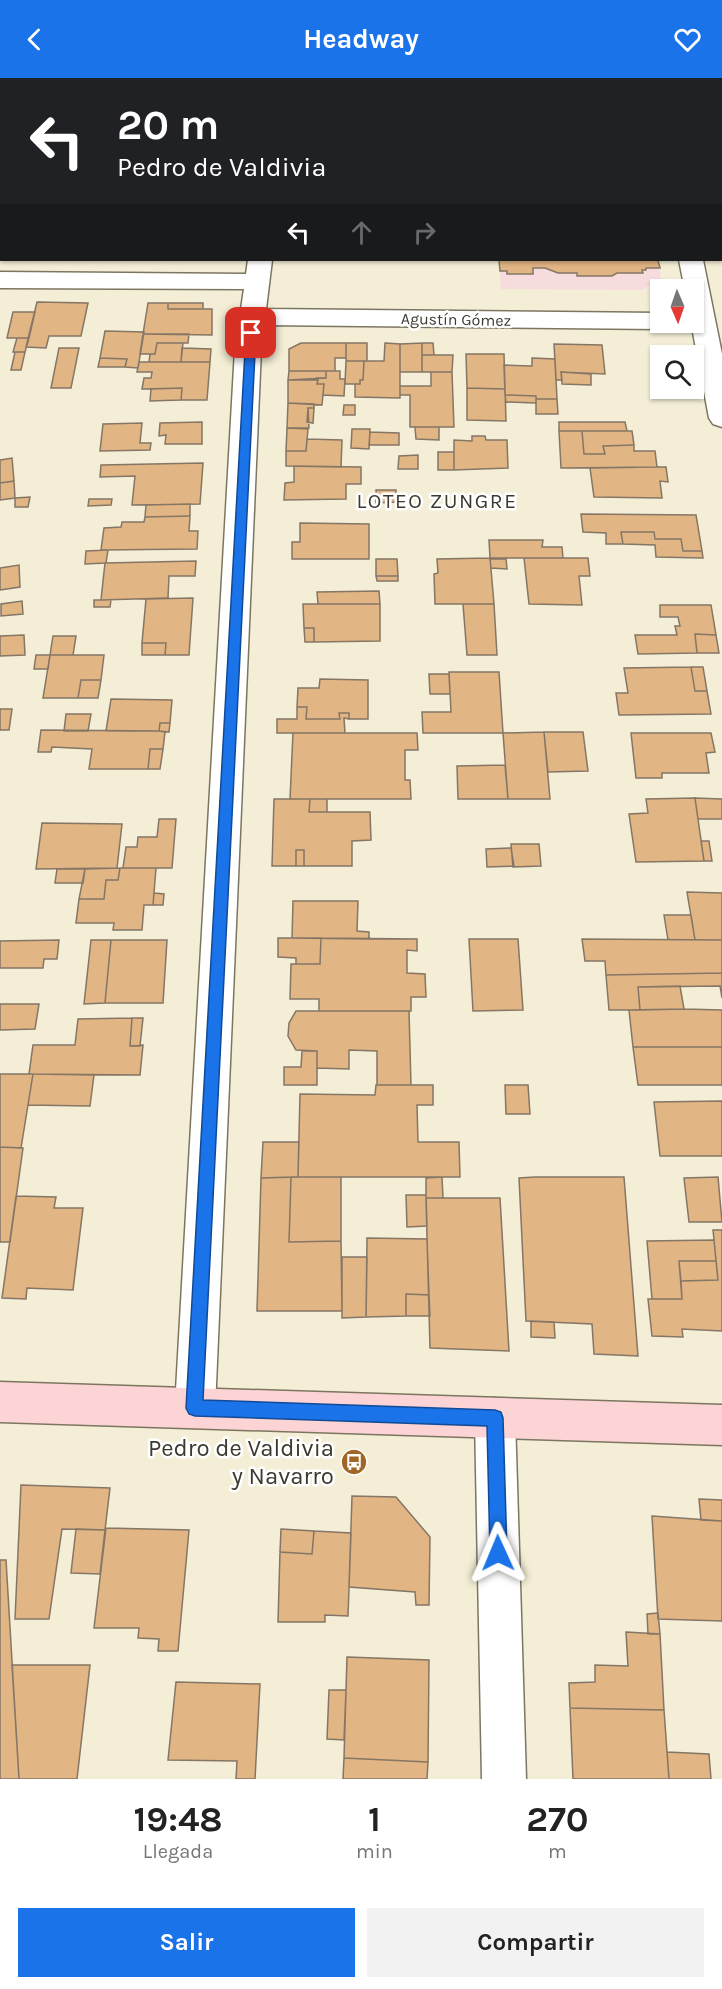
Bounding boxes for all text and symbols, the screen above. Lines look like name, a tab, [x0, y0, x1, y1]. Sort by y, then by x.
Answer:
icon: back	[18, 23, 51, 56]
text: Headway	[303, 23, 419, 55]
icon: heart	[671, 23, 704, 56]
text: 20 m	[117, 100, 219, 150]
icon: left	[18, 102, 96, 180]
text: Pedro de Valdivia	[117, 151, 326, 183]
icon: left	[282, 216, 315, 249]
icon: ahead	[345, 216, 378, 249]
icon: right	[408, 216, 441, 249]
north arrow	[650, 279, 704, 333]
map controls	[650, 279, 704, 399]
pin	[225, 307, 276, 358]
street label: Agustín Gómez	[401, 309, 511, 330]
icon: arrive	[234, 316, 267, 349]
button: search	[650, 345, 704, 399]
district label: LOTEO ZUNGRE	[357, 489, 517, 513]
place label: Pedro de Valdivia y Navarro	[148, 1434, 334, 1490]
bus stop icon: Pedro de Valdivia y Navarro	[339, 1447, 369, 1477]
position arrow	[466, 1521, 530, 1585]
text: 19:48	[133, 1798, 223, 1840]
text: 1	[368, 1798, 381, 1840]
text: 270	[526, 1798, 589, 1840]
text: Llegada	[143, 1840, 213, 1863]
text: min	[356, 1840, 393, 1863]
text: m	[548, 1840, 567, 1863]
button: Salir	[18, 1908, 355, 1977]
button: Compartir	[367, 1908, 704, 1977]

